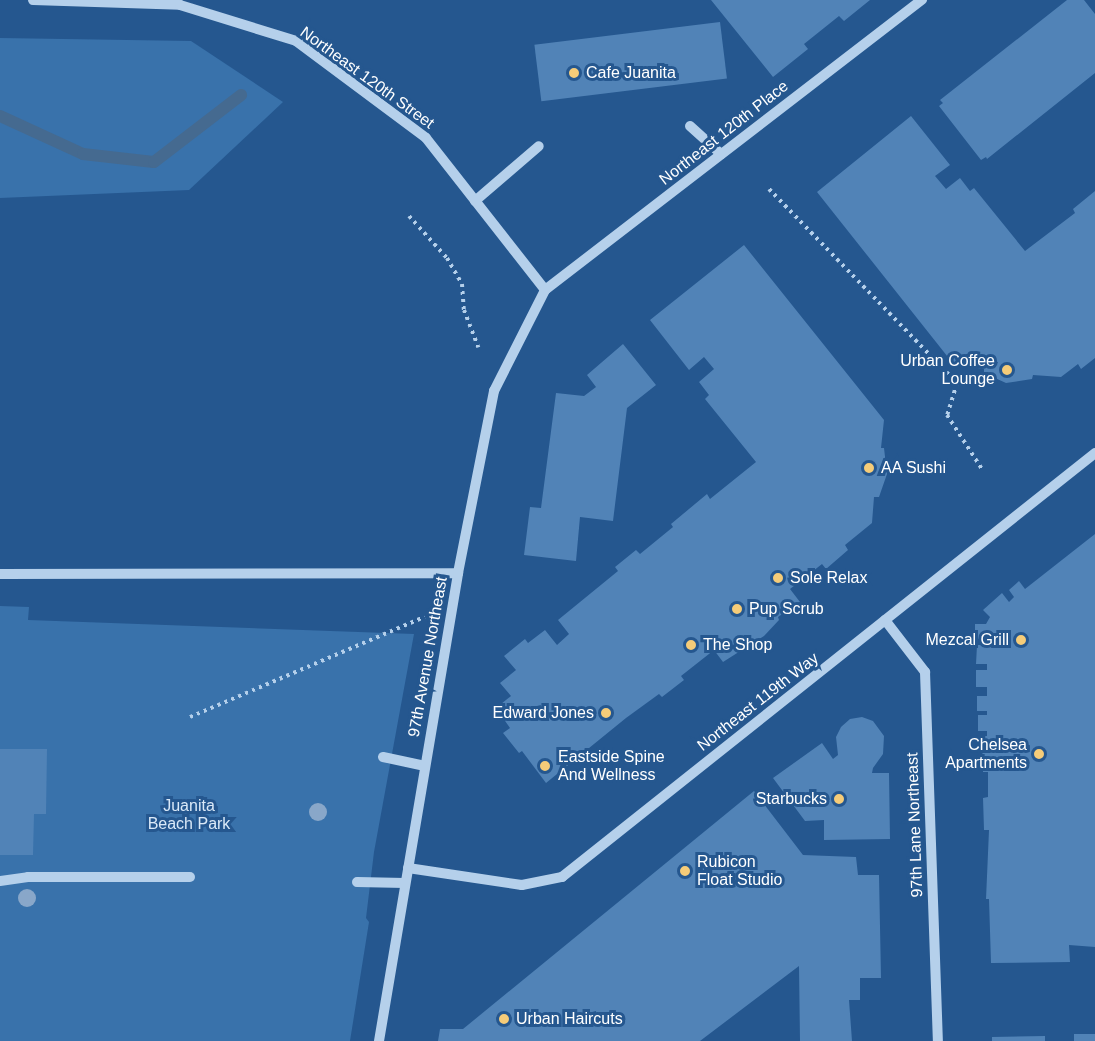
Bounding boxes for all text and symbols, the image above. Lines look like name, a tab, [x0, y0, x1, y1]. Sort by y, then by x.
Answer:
street label: Northeast 120th Street	[296, 23, 438, 133]
place label: Cafe Juanita	[586, 63, 676, 83]
marker: Cafe Juanita	[567, 66, 581, 80]
street label: Northeast 120th Place	[656, 77, 792, 189]
place label: Urban Coffee Lounge	[900, 351, 995, 389]
marker: Urban Coffee Lounge	[1000, 363, 1014, 377]
place label: AA Sushi	[881, 458, 947, 478]
marker: AA Sushi	[862, 461, 876, 475]
place label: Sole Relax	[790, 568, 867, 588]
marker: Sole Relax	[771, 571, 785, 585]
street label: 97th Avenue Northeast	[404, 575, 452, 739]
place label: Pup Scrub	[749, 599, 824, 619]
marker: Pup Scrub	[730, 602, 744, 616]
place label: Mezcal Grill	[925, 630, 1009, 650]
marker: Mezcal Grill	[1014, 633, 1028, 647]
place label: The Shop	[703, 635, 772, 655]
marker: The Shop	[684, 638, 698, 652]
street label: Northeast 119th Way	[694, 649, 822, 755]
place label: Edward Jones	[493, 703, 594, 723]
marker: Edward Jones	[599, 706, 613, 720]
place label: Chelsea Apartments	[945, 735, 1027, 773]
place label: Eastside Spine And Wellness	[558, 747, 665, 785]
marker: Chelsea Apartments	[1032, 747, 1046, 761]
street label: 97th Lane Northeast	[903, 752, 927, 898]
marker: Eastside Spine And Wellness	[536, 757, 554, 775]
place label: Starbucks	[756, 789, 827, 809]
marker: Starbucks	[832, 792, 846, 806]
park label: Juanita Beach Park	[148, 796, 230, 834]
place label: Rubicon Float Studio	[697, 852, 782, 890]
marker: Rubicon Float Studio	[678, 864, 692, 878]
place label: Urban Haircuts	[516, 1009, 623, 1029]
marker: Urban Haircuts	[497, 1012, 511, 1026]

